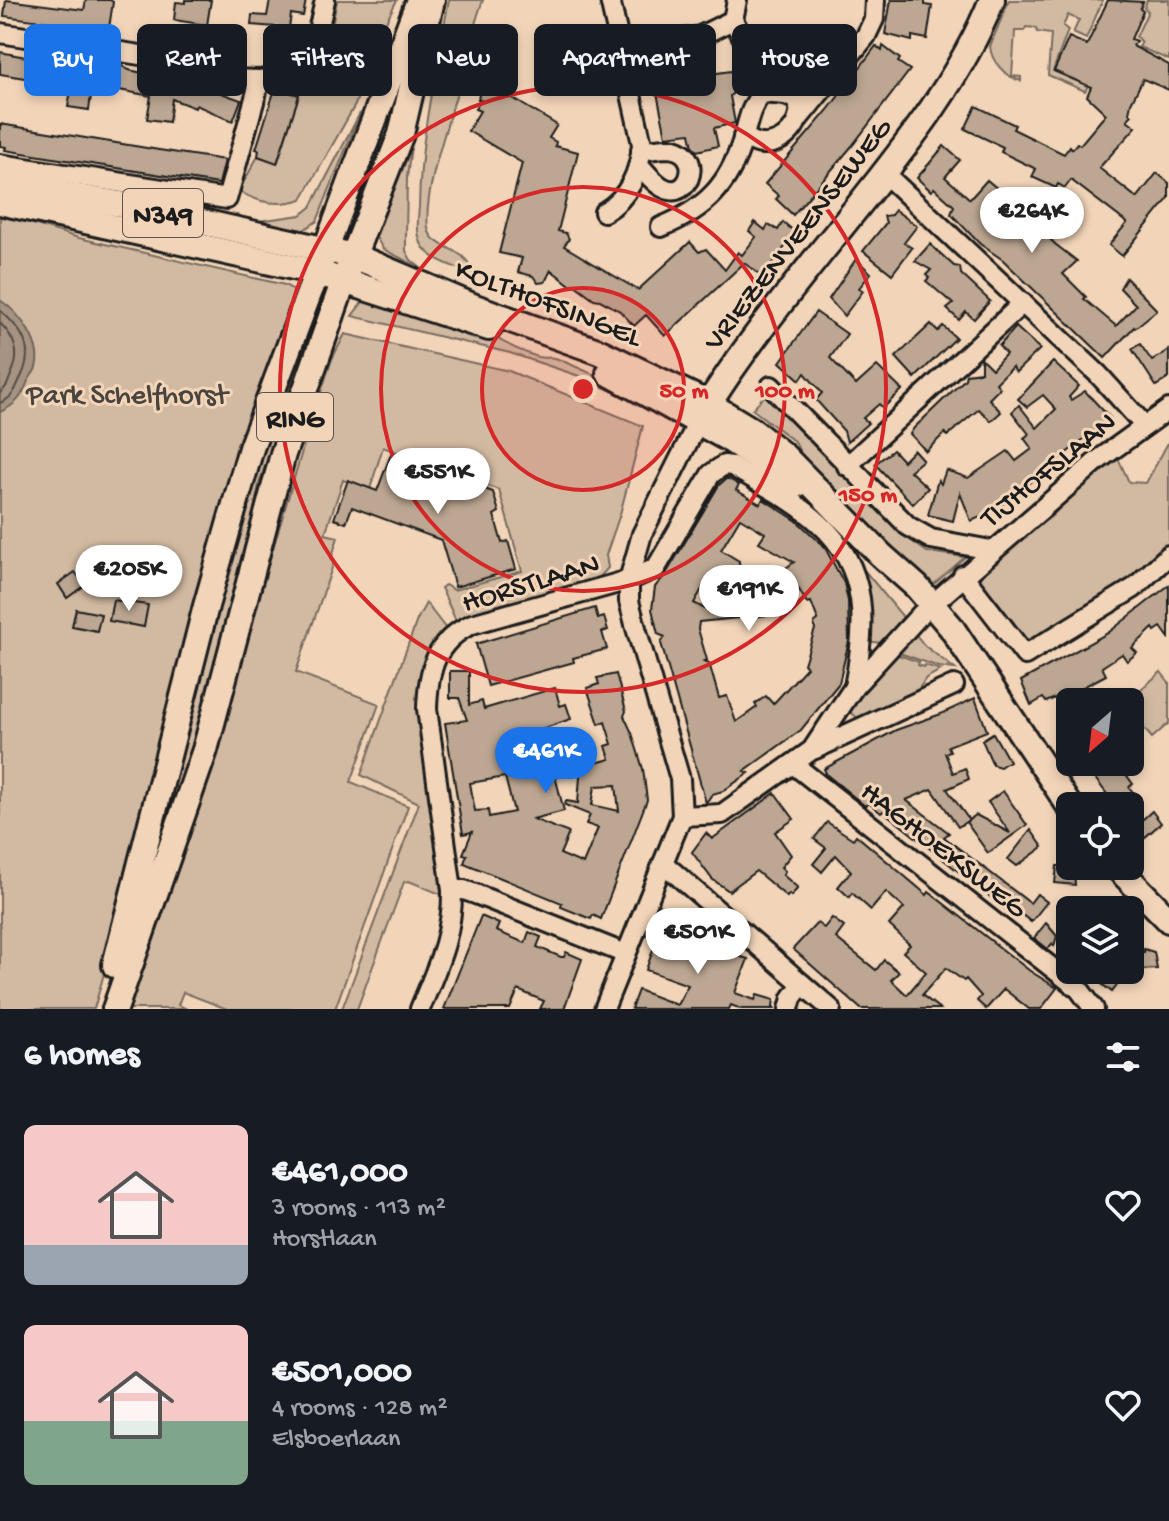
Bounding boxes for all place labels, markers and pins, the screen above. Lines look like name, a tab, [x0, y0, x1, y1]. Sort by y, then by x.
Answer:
pin: €264K	[976, 187, 1088, 255]
centre of rings	[569, 375, 597, 403]
pin: €551K	[382, 448, 494, 516]
pin: €205K	[73, 545, 185, 613]
pin: €191K	[693, 565, 805, 633]
pin: €461K	[490, 727, 602, 795]
pin: €501K	[642, 908, 754, 976]

